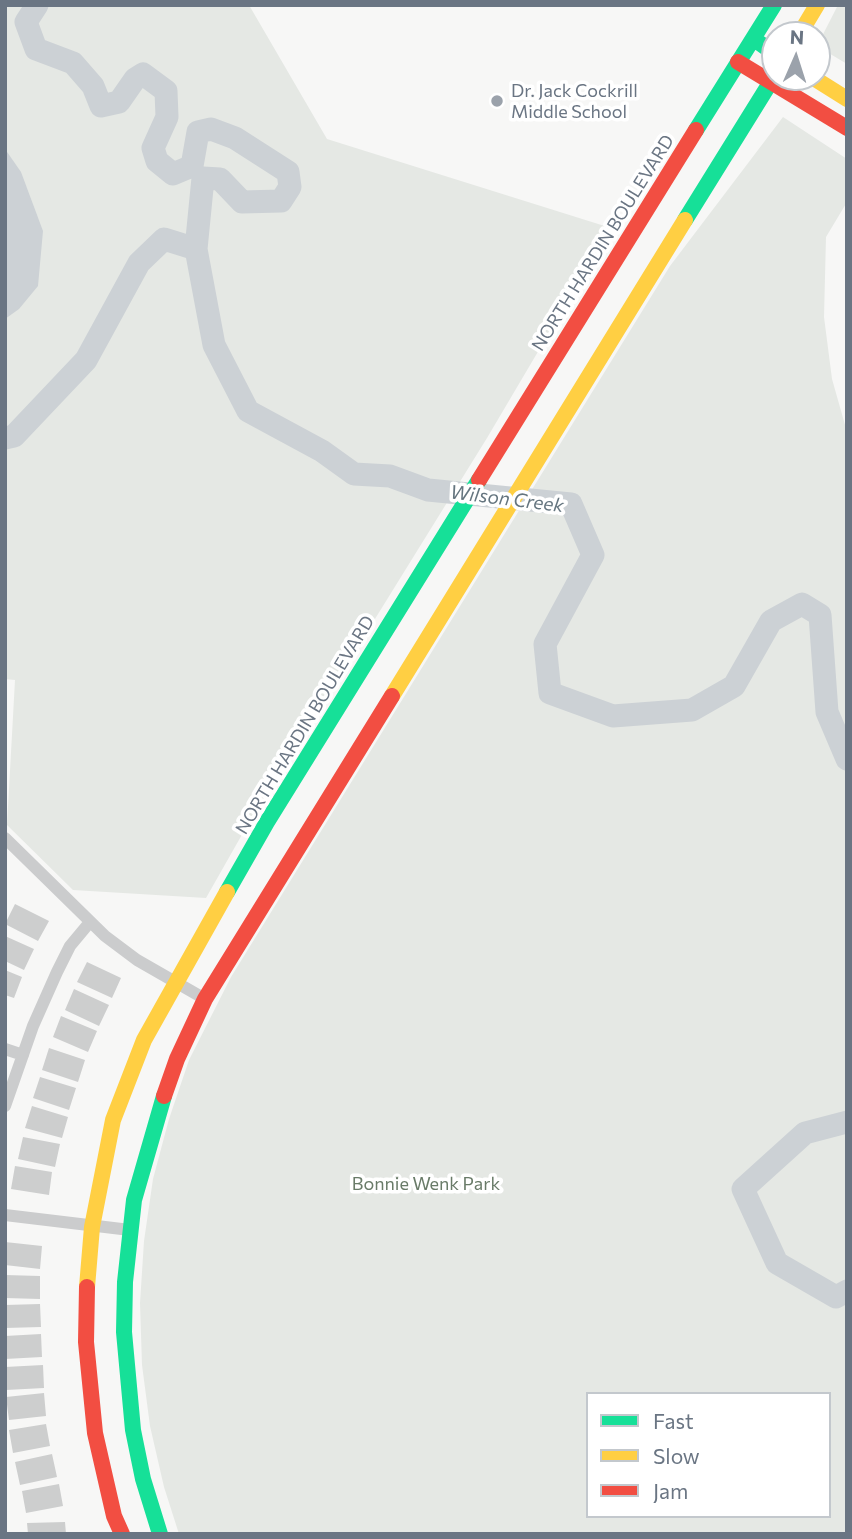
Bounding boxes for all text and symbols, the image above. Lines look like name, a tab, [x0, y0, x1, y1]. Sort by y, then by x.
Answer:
north arrow	[761, 21, 831, 91]
text: N	[789, 25, 805, 48]
place label: Dr. Jack Cockrill Middle School	[511, 80, 638, 122]
marker: Dr. Jack Cockrill Middle School	[489, 93, 505, 109]
street label: NORTH HARDIN BOULEVARD	[527, 131, 679, 355]
water label: Wilson Creek	[449, 481, 565, 517]
street label: NORTH HARDIN BOULEVARD	[231, 612, 379, 838]
park label: Bonnie Wenk Park	[352, 1173, 500, 1195]
legend	[586, 1392, 831, 1518]
text: Fast	[653, 1408, 694, 1433]
text: Slow	[653, 1443, 700, 1468]
text: Jam	[653, 1478, 688, 1503]

